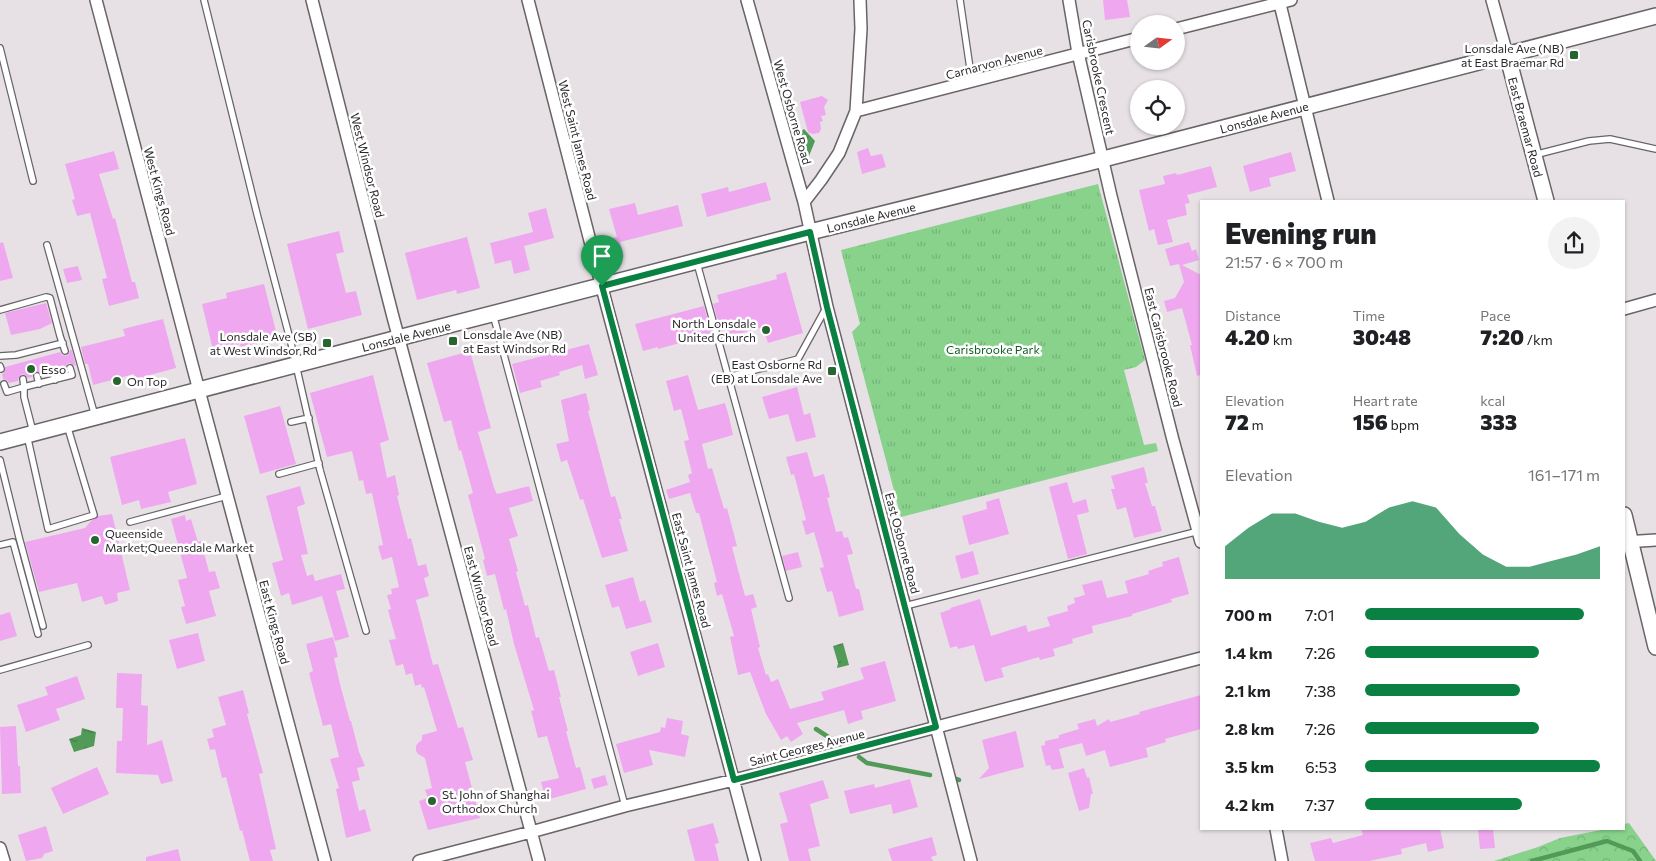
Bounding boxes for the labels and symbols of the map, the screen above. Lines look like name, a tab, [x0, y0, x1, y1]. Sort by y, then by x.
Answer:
north arrow	[1130, 15, 1185, 70]
street label: Carisbrooke Crescent	[1080, 18, 1118, 136]
place label: Lonsdale Ave (NB) at East Braemar Rd	[1461, 41, 1564, 69]
street label: Carnarvon Avenue	[944, 42, 1044, 82]
marker: Lonsdale Ave (NB) at East Braemar Rd	[1568, 49, 1580, 61]
street label: West Osborne Road	[771, 58, 815, 166]
street label: East Braemar Road	[1506, 75, 1546, 179]
street label: West Saint James Road	[555, 79, 600, 202]
street label: Lonsdale Avenue	[1218, 98, 1310, 136]
street label: West Windsor Road	[348, 111, 388, 219]
street label: West Kings Road	[142, 145, 179, 237]
street label: Lonsdale Avenue	[825, 199, 917, 235]
pin	[581, 235, 623, 286]
street label: East Carisbrooke Road	[1142, 286, 1186, 408]
place label: North Lonsdale United Church	[672, 316, 756, 344]
street label: Lonsdale Avenue	[360, 318, 452, 354]
marker: North Lonsdale United Church	[760, 324, 772, 336]
place label: Lonsdale Ave (NB) at East Windsor Rd	[463, 327, 566, 355]
place label: Lonsdale Ave (SB) at West Windsor Rd	[210, 329, 317, 357]
marker: Lonsdale Ave (NB) at East Windsor Rd	[447, 335, 459, 347]
marker: Lonsdale Ave (SB) at West Windsor Rd	[321, 337, 333, 349]
park label: Carisbrooke Park	[946, 342, 1040, 356]
place label: East Osborne Rd (EB) at Lonsdale Ave	[711, 357, 822, 385]
place label: Esso	[41, 362, 66, 376]
marker: Esso	[25, 363, 37, 375]
marker: East Osborne Rd (EB) at Lonsdale Ave	[826, 365, 838, 377]
place label: On Top	[127, 374, 167, 388]
marker: On Top	[111, 375, 123, 387]
street label: East Osborne Road	[883, 491, 923, 595]
street label: East Saint James Road	[669, 511, 714, 630]
place label: Queenside Market;Queensdale Market	[105, 526, 254, 555]
marker: Queenside Market;Queensdale Market	[89, 534, 101, 546]
street label: East Windsor Road	[462, 544, 502, 648]
street label: East Kings Road	[257, 578, 293, 666]
street label: Saint Georges Avenue	[748, 726, 866, 768]
place label: St. John of Shanghai Orthodox Church	[442, 787, 550, 815]
marker: St. John of Shanghai Orthodox Church	[426, 795, 438, 807]

